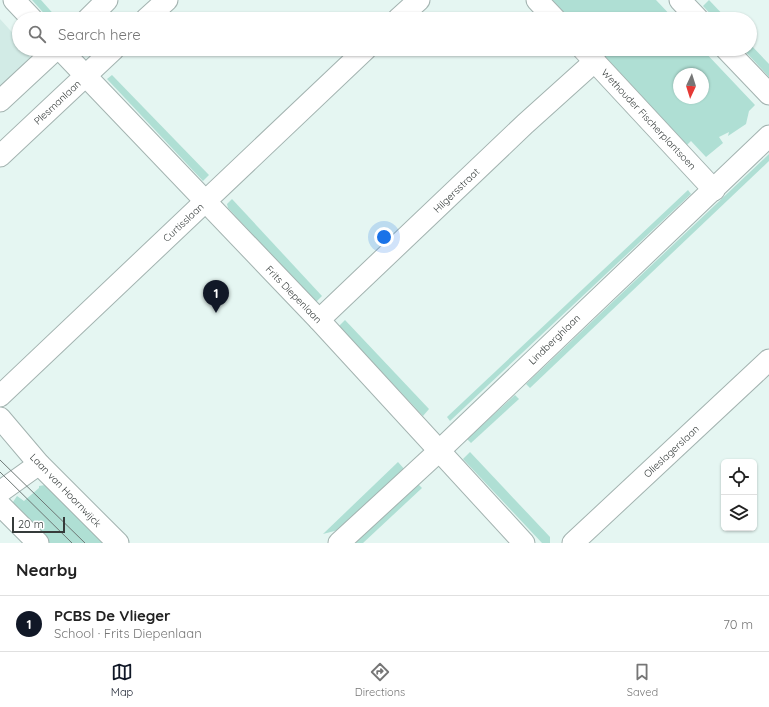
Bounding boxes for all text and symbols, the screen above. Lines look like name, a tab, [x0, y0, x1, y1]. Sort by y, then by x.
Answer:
search box	[12, 12, 757, 56]
icon: search	[26, 23, 48, 45]
text: Search here	[58, 25, 141, 44]
street label: Wethouder Fischerplantsoen	[599, 66, 699, 172]
north arrow	[673, 68, 709, 104]
street label: Plesmanlaan	[31, 77, 84, 127]
street label: Hilgersstraat	[431, 165, 483, 216]
street label: Curtisslaan	[160, 200, 207, 245]
your location	[374, 227, 394, 247]
street label: Frits Diepenlaan	[263, 263, 324, 326]
pin: 1	[203, 280, 229, 313]
street label: Lindberghlaan	[526, 311, 583, 367]
street label: Olieslagerslaan	[641, 422, 702, 480]
street label: Laan van Hoornwijck	[27, 451, 104, 530]
map controls	[721, 459, 757, 531]
button: locate	[721, 459, 757, 495]
button: layers	[721, 495, 757, 531]
scale bar	[12, 515, 65, 534]
text: 20 m	[18, 517, 44, 531]
text: Nearby	[16, 559, 77, 580]
text: PCBS De Vlieger	[54, 606, 171, 625]
text: 1	[26, 616, 32, 632]
text: 70 m	[723, 616, 753, 632]
text: School · Frits Diepenlaan	[54, 625, 202, 641]
tab: Map	[111, 661, 133, 699]
tab: Directions	[355, 661, 405, 699]
tab: Saved	[627, 661, 658, 699]

